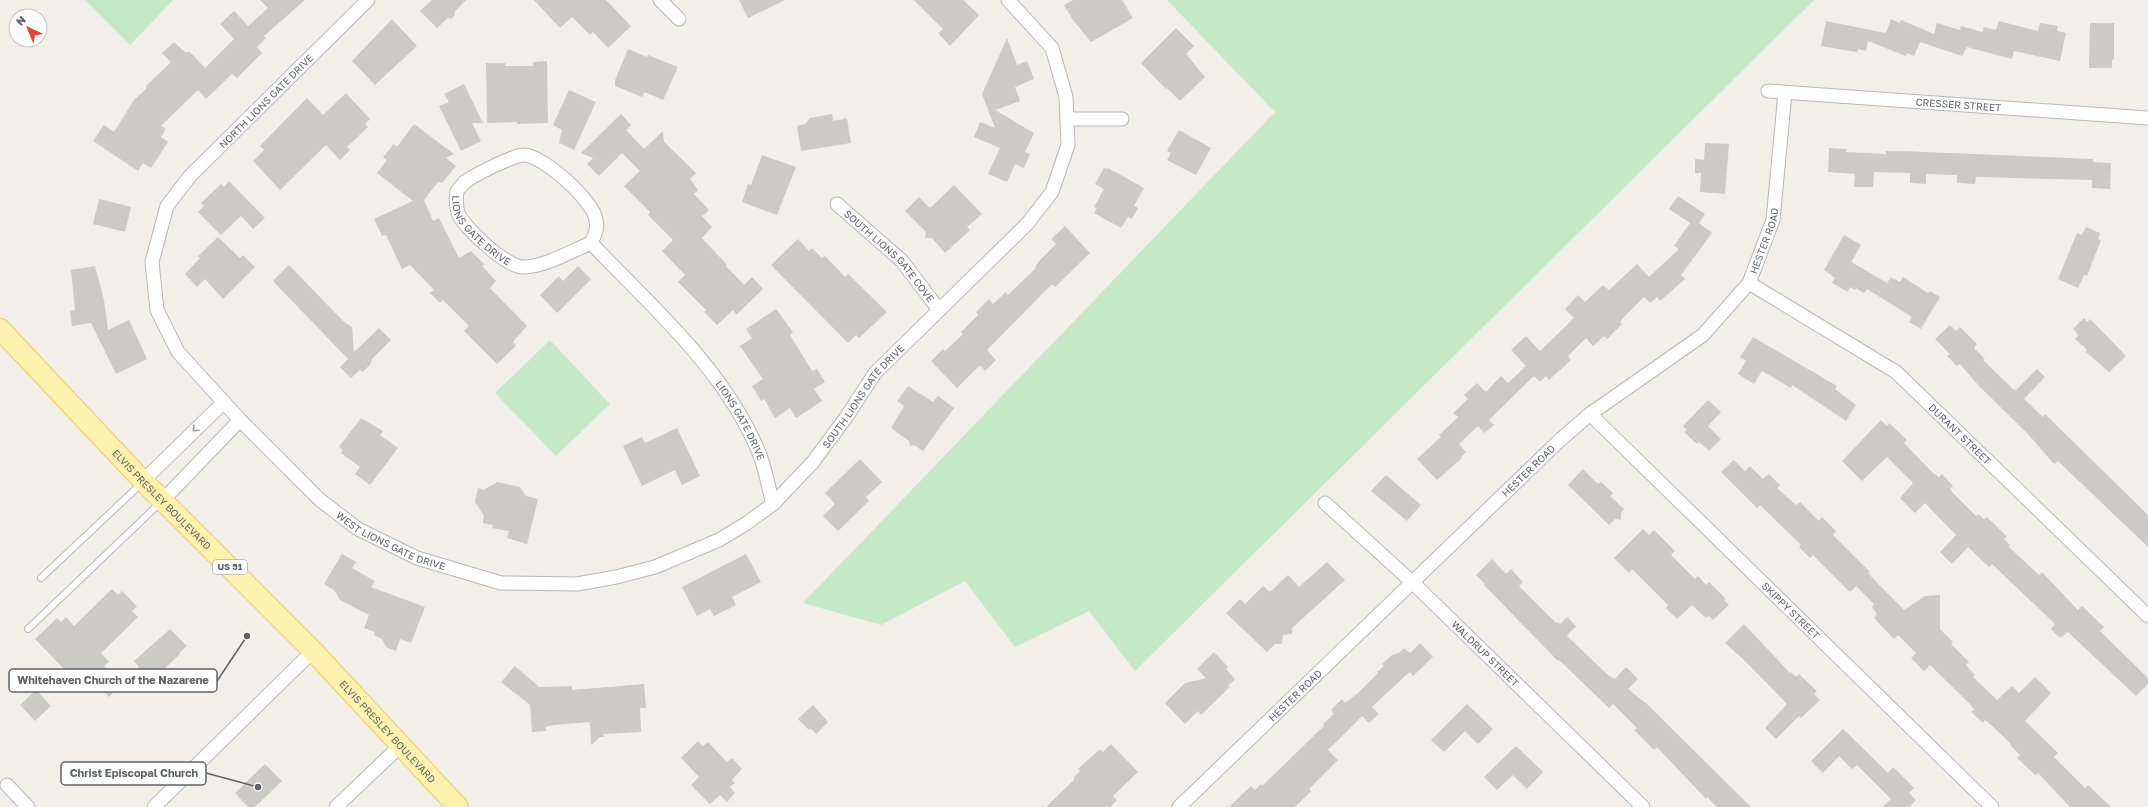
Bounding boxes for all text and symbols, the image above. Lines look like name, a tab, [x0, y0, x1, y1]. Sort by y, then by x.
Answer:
north arrow	[8, 8, 48, 48]
text: N	[13, 13, 28, 28]
street label: NORTH LIONS GATE DRIVE	[216, 51, 316, 151]
street label: CRESSER STREET	[1915, 96, 2002, 114]
street label: LIONS GATE DRIVE	[450, 195, 513, 268]
street label: SOUTH LIONS GATE COVE	[842, 207, 937, 304]
street label: HESTER ROAD	[1747, 207, 1780, 276]
street label: SOUTH LIONS GATE DRIVE	[820, 342, 907, 450]
street label: LIONS GATE DRIVE	[713, 378, 767, 462]
street label: DURANT STREET	[1926, 401, 1994, 467]
one-way arrow	[193, 424, 200, 431]
street label: HESTER ROAD	[1499, 442, 1557, 499]
street label: ELVIS PRESLEY BOULEVARD	[110, 447, 214, 552]
street label: WEST LIONS GATE DRIVE	[334, 509, 447, 572]
road number: US 51	[213, 560, 247, 574]
street label: SKIPPY STREET	[1759, 580, 1822, 641]
street label: WALDRUP STREET	[1449, 618, 1522, 689]
street label: HESTER ROAD	[1266, 667, 1324, 724]
callout: Whitehaven Church of the Nazarene	[9, 669, 217, 692]
text: Whitehaven Church of the Nazarene	[17, 673, 209, 686]
street label: ELVIS PRESLEY BOULEVARD	[337, 678, 438, 785]
callout: Christ Episcopal Church	[61, 762, 206, 785]
text: Christ Episcopal Church	[70, 766, 199, 779]

